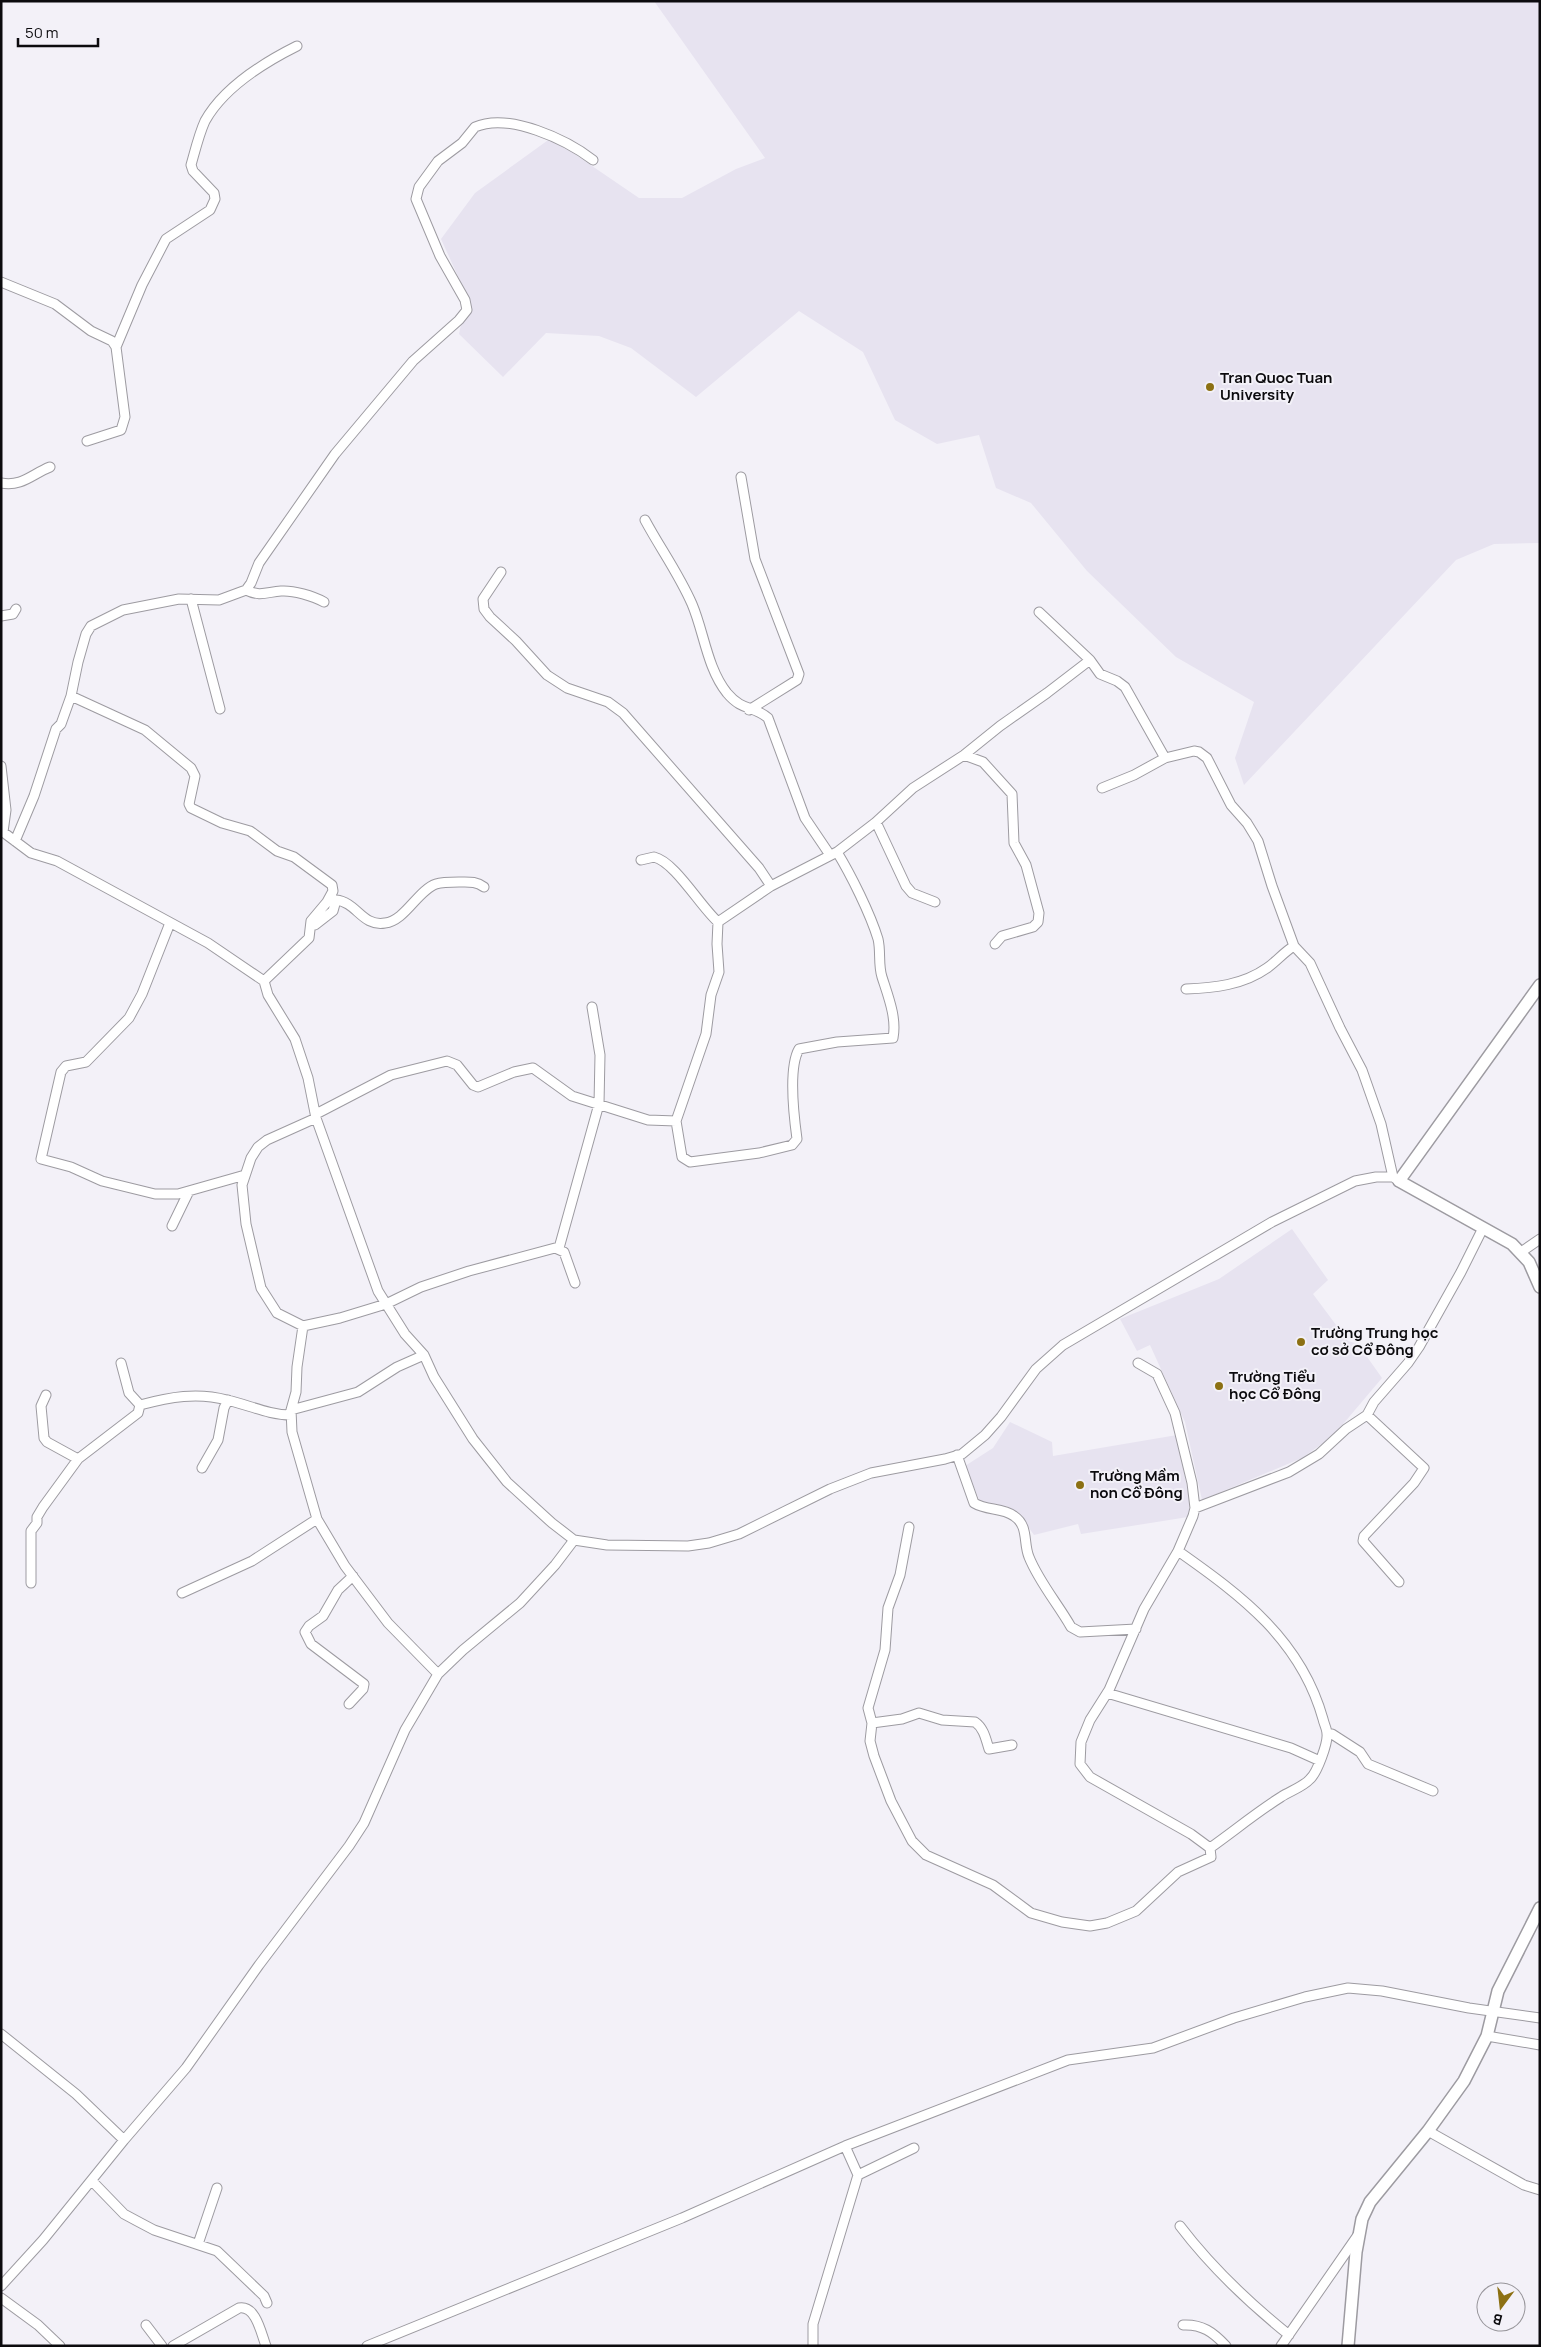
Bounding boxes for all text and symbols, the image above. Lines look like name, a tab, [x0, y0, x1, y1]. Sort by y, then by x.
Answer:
scale bar	[18, 15, 98, 47]
text: 50 m	[25, 22, 59, 43]
place label: Tran Quoc Tuan University	[1220, 367, 1332, 405]
marker: Tran Quoc Tuan University	[1204, 381, 1216, 393]
place label: Trường Trung học cơ sở Cổ Đông	[1311, 1322, 1439, 1360]
marker: Trường Trung học cơ sở Cổ Đông	[1295, 1336, 1307, 1348]
place label: Trường Tiểu học Cổ Đông	[1229, 1366, 1321, 1404]
marker: Trường Tiểu học Cổ Đông	[1213, 1380, 1225, 1392]
place label: Trường Mầm non Cổ Đông	[1090, 1465, 1183, 1503]
marker: Trường Mầm non Cổ Đông	[1074, 1479, 1086, 1491]
north arrow	[1476, 2282, 1526, 2332]
text: B	[1491, 2310, 1504, 2330]

